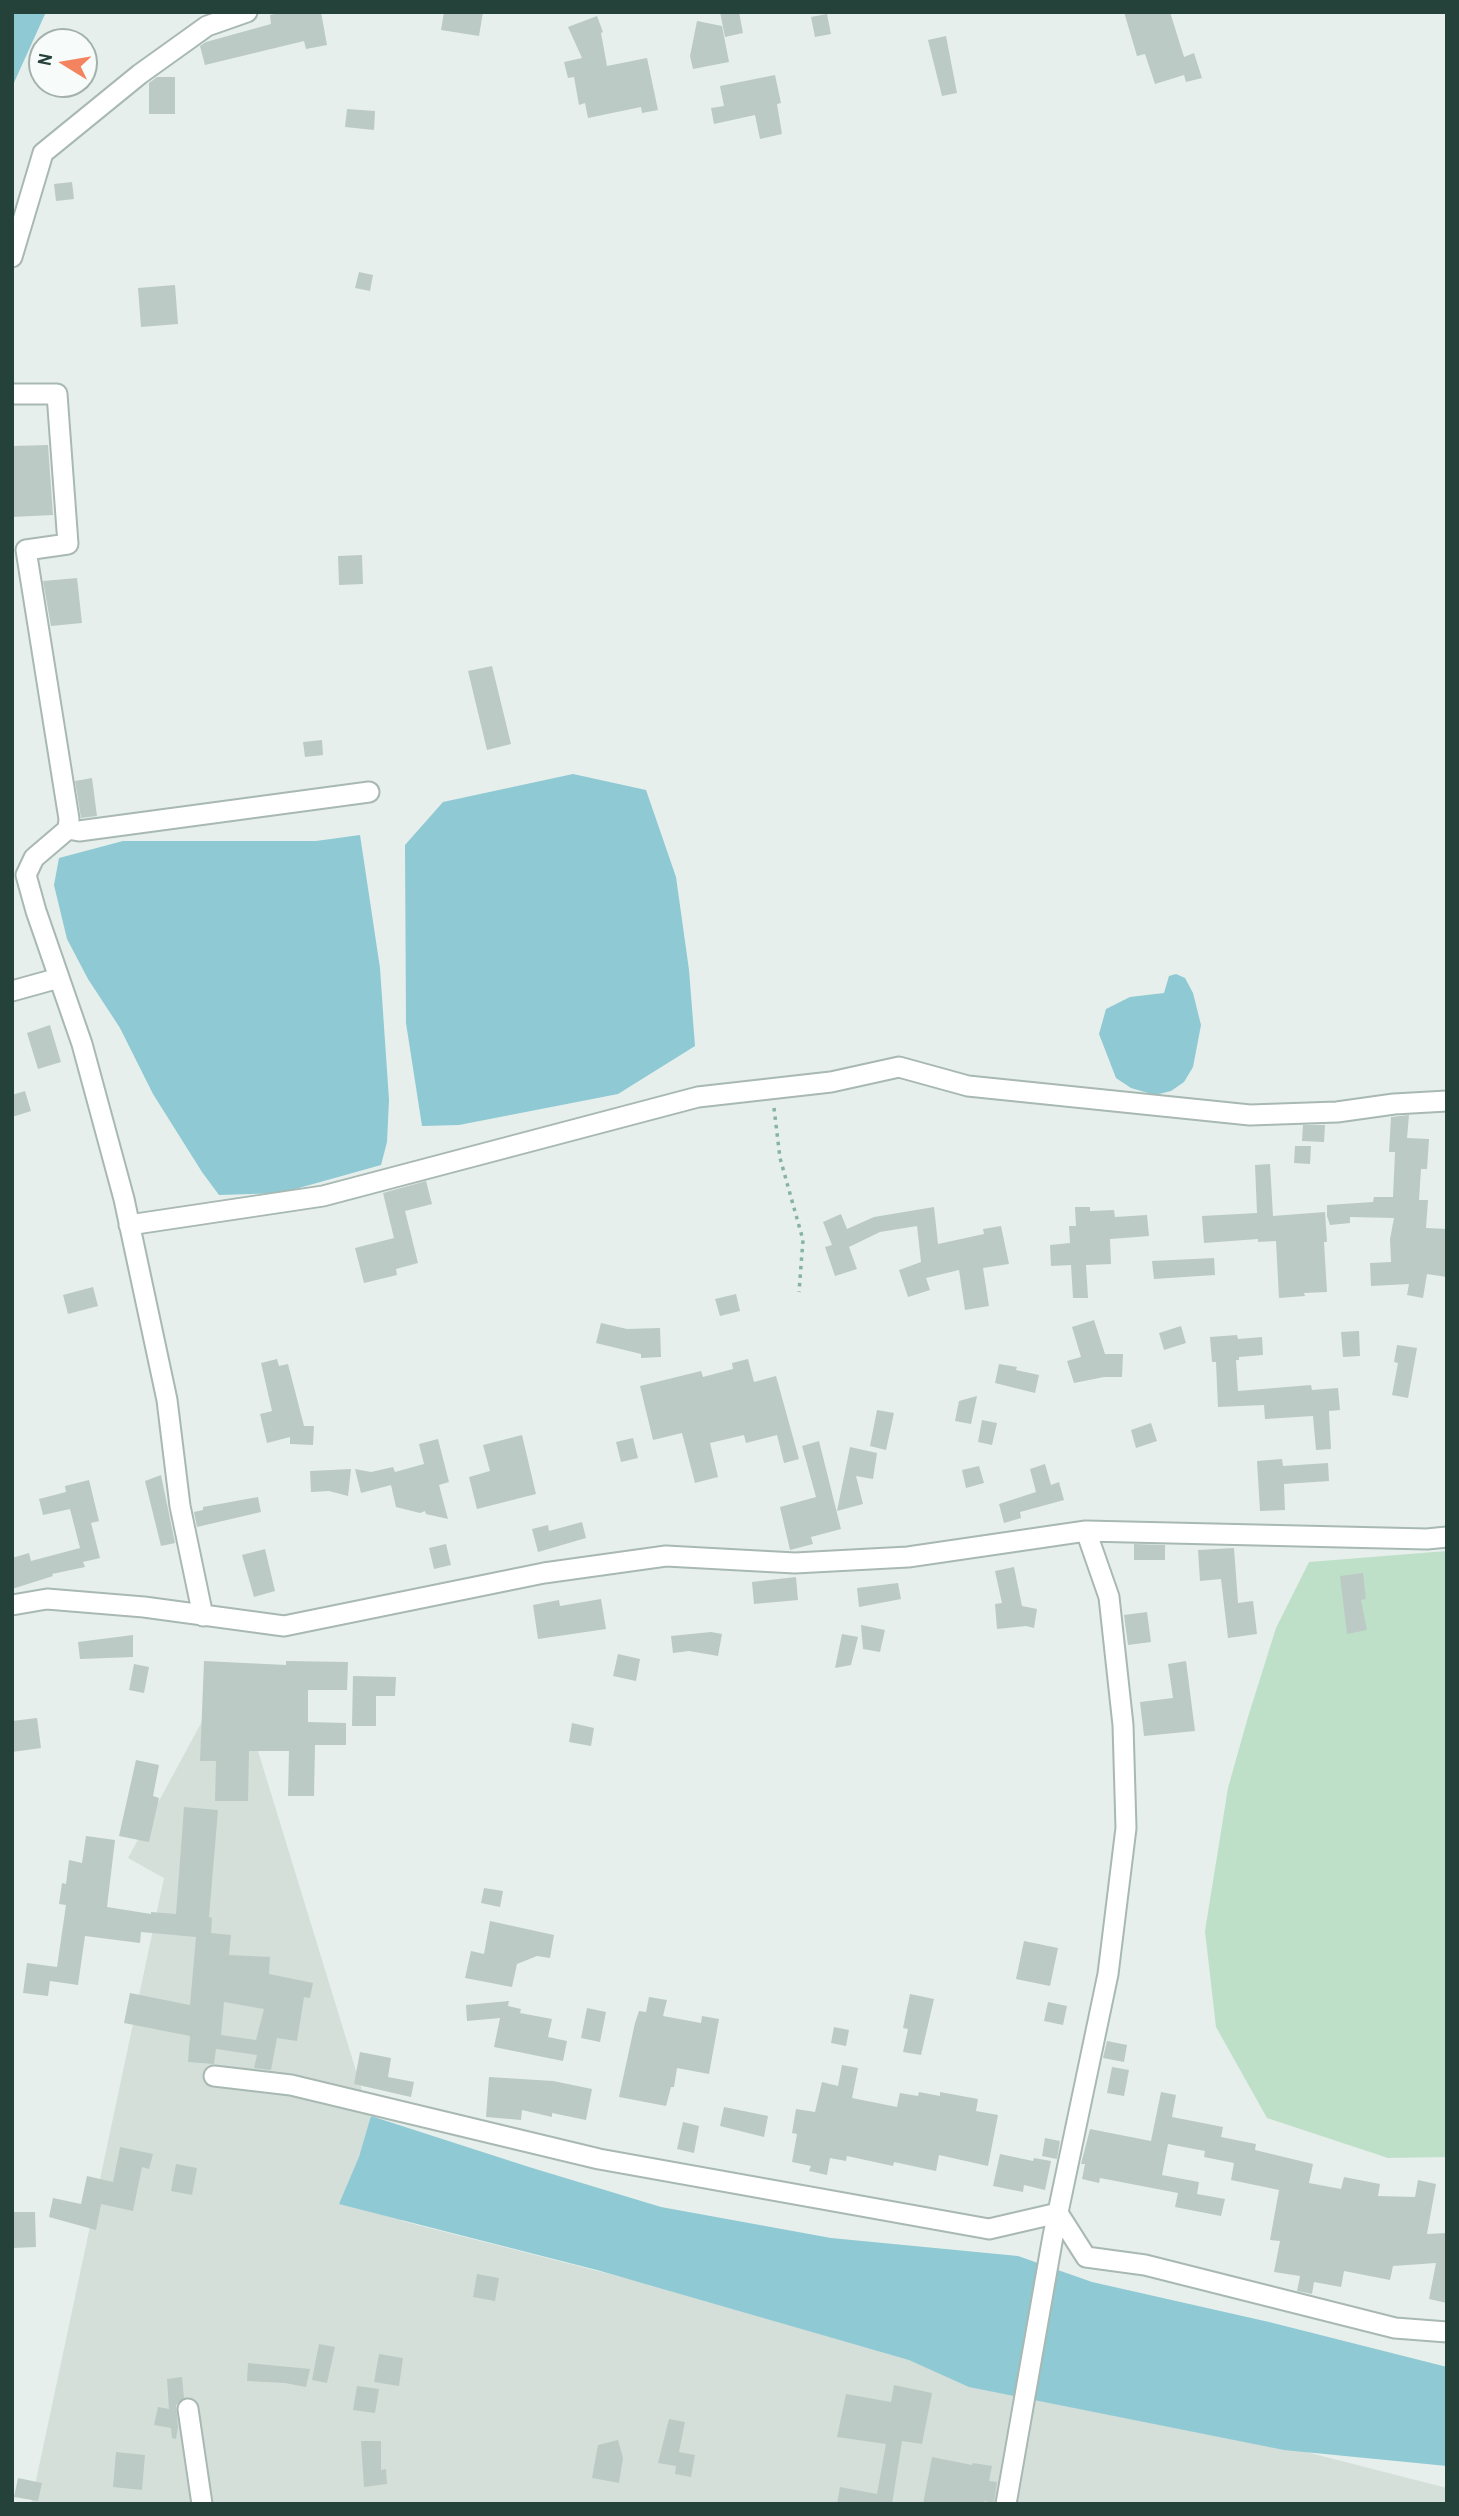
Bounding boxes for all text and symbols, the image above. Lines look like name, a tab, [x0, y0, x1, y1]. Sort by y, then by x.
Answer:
north arrow	[28, 28, 98, 98]
text: N	[31, 51, 58, 67]

